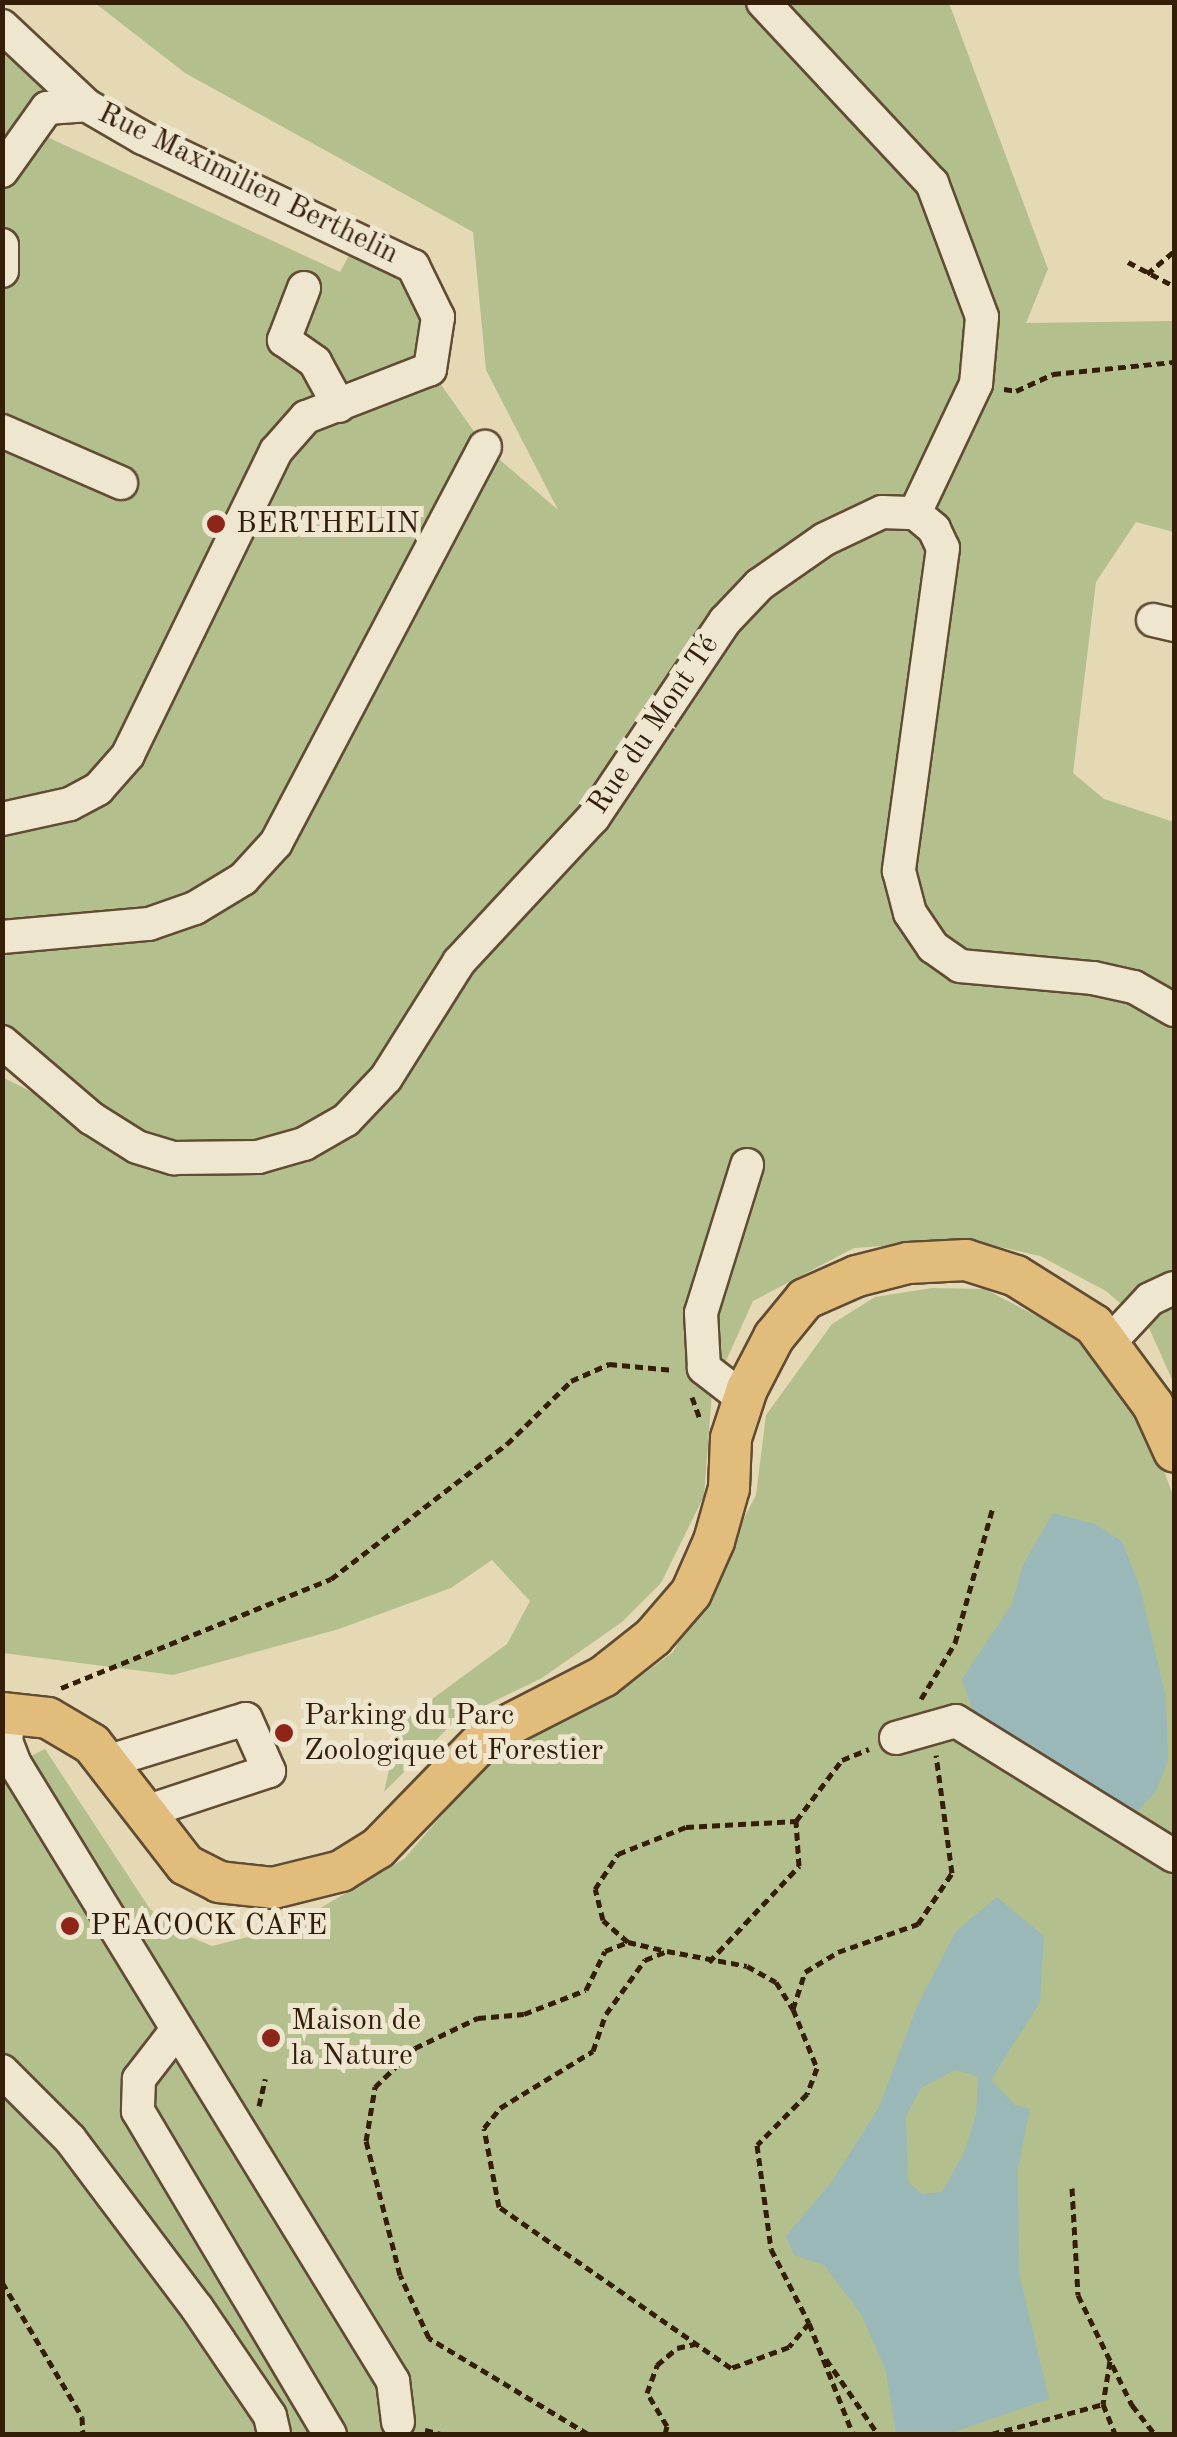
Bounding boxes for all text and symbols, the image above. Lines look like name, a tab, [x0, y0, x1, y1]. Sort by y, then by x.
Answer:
street label: Rue Maximilien Berthelin	[92, 96, 404, 272]
place label: BERTHELIN	[236, 506, 420, 542]
marker: BERTHELIN	[205, 513, 227, 535]
street label: Rue du Mont Té	[581, 629, 727, 821]
place label: Parking du Parc Zoologique et Forestier	[304, 1698, 603, 1768]
marker: Parking du Parc Zoologique et Forestier	[273, 1722, 295, 1744]
place label: PEACOCK CAFE	[90, 1908, 327, 1944]
marker: PEACOCK CAFE	[59, 1915, 81, 1937]
place label: Maison de la Nature	[291, 2003, 421, 2074]
marker: Maison de la Nature	[260, 2027, 282, 2049]

